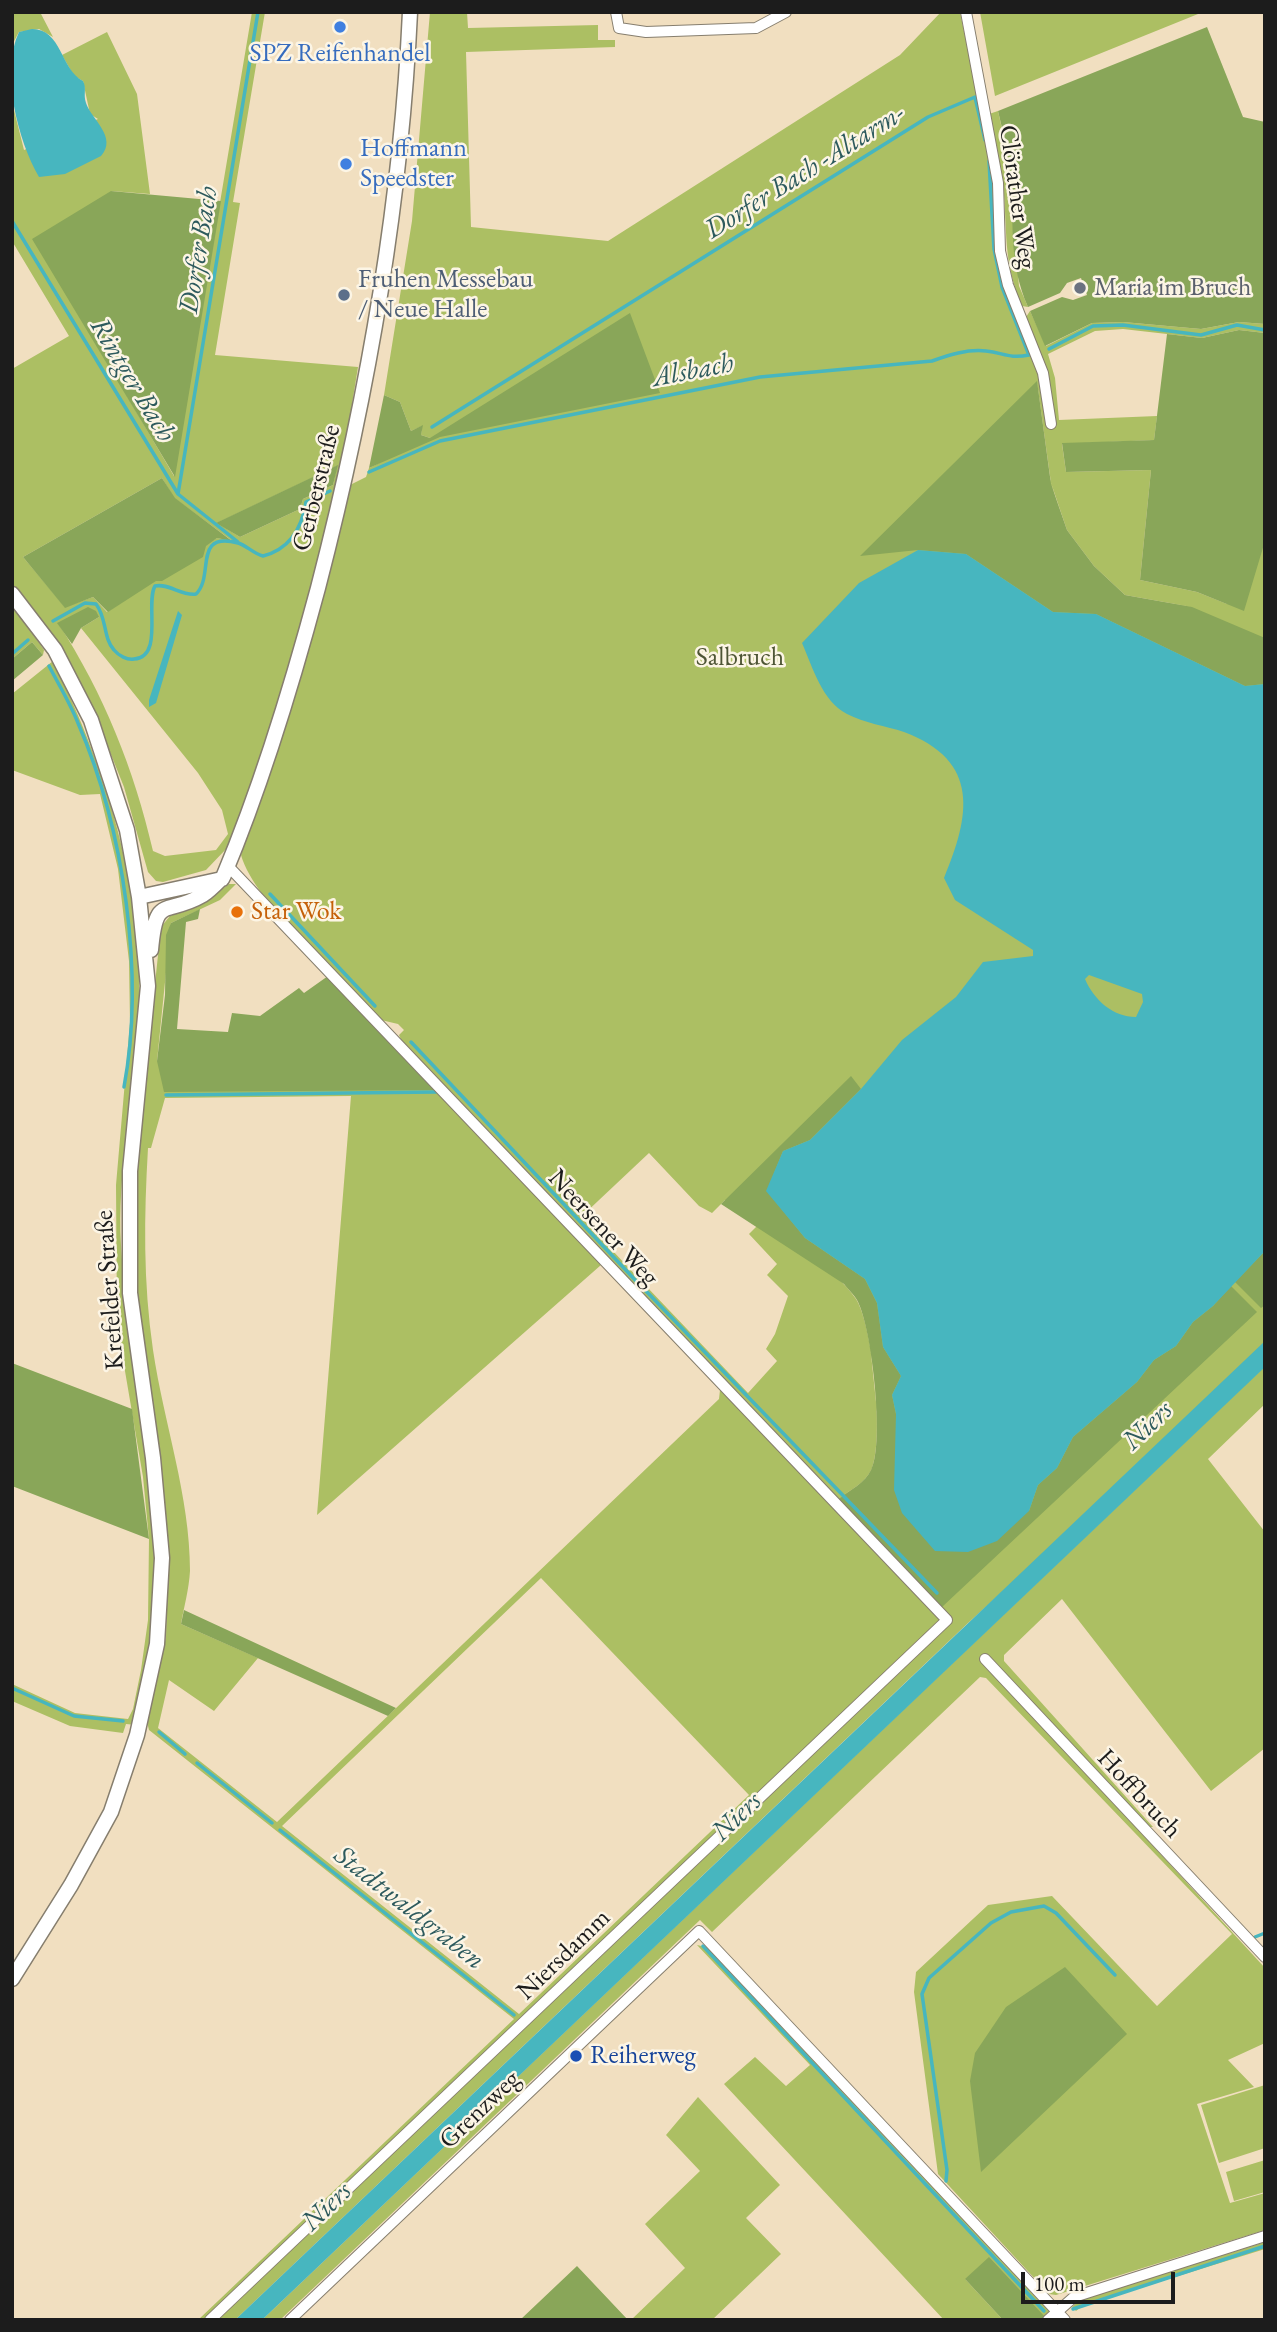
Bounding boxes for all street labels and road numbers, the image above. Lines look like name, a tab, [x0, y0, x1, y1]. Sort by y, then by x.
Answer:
street label: Clörather Weg	[991, 123, 1043, 271]
street label: Gerberstraße	[286, 422, 348, 554]
street label: Neersener Weg	[541, 1163, 665, 1293]
street label: Krefelder Straße	[89, 1209, 131, 1371]
street label: Hoffbruch	[1090, 1743, 1188, 1845]
street label: Niersdamm	[511, 1903, 617, 2007]
street label: Grenzweg	[433, 2064, 527, 2156]

